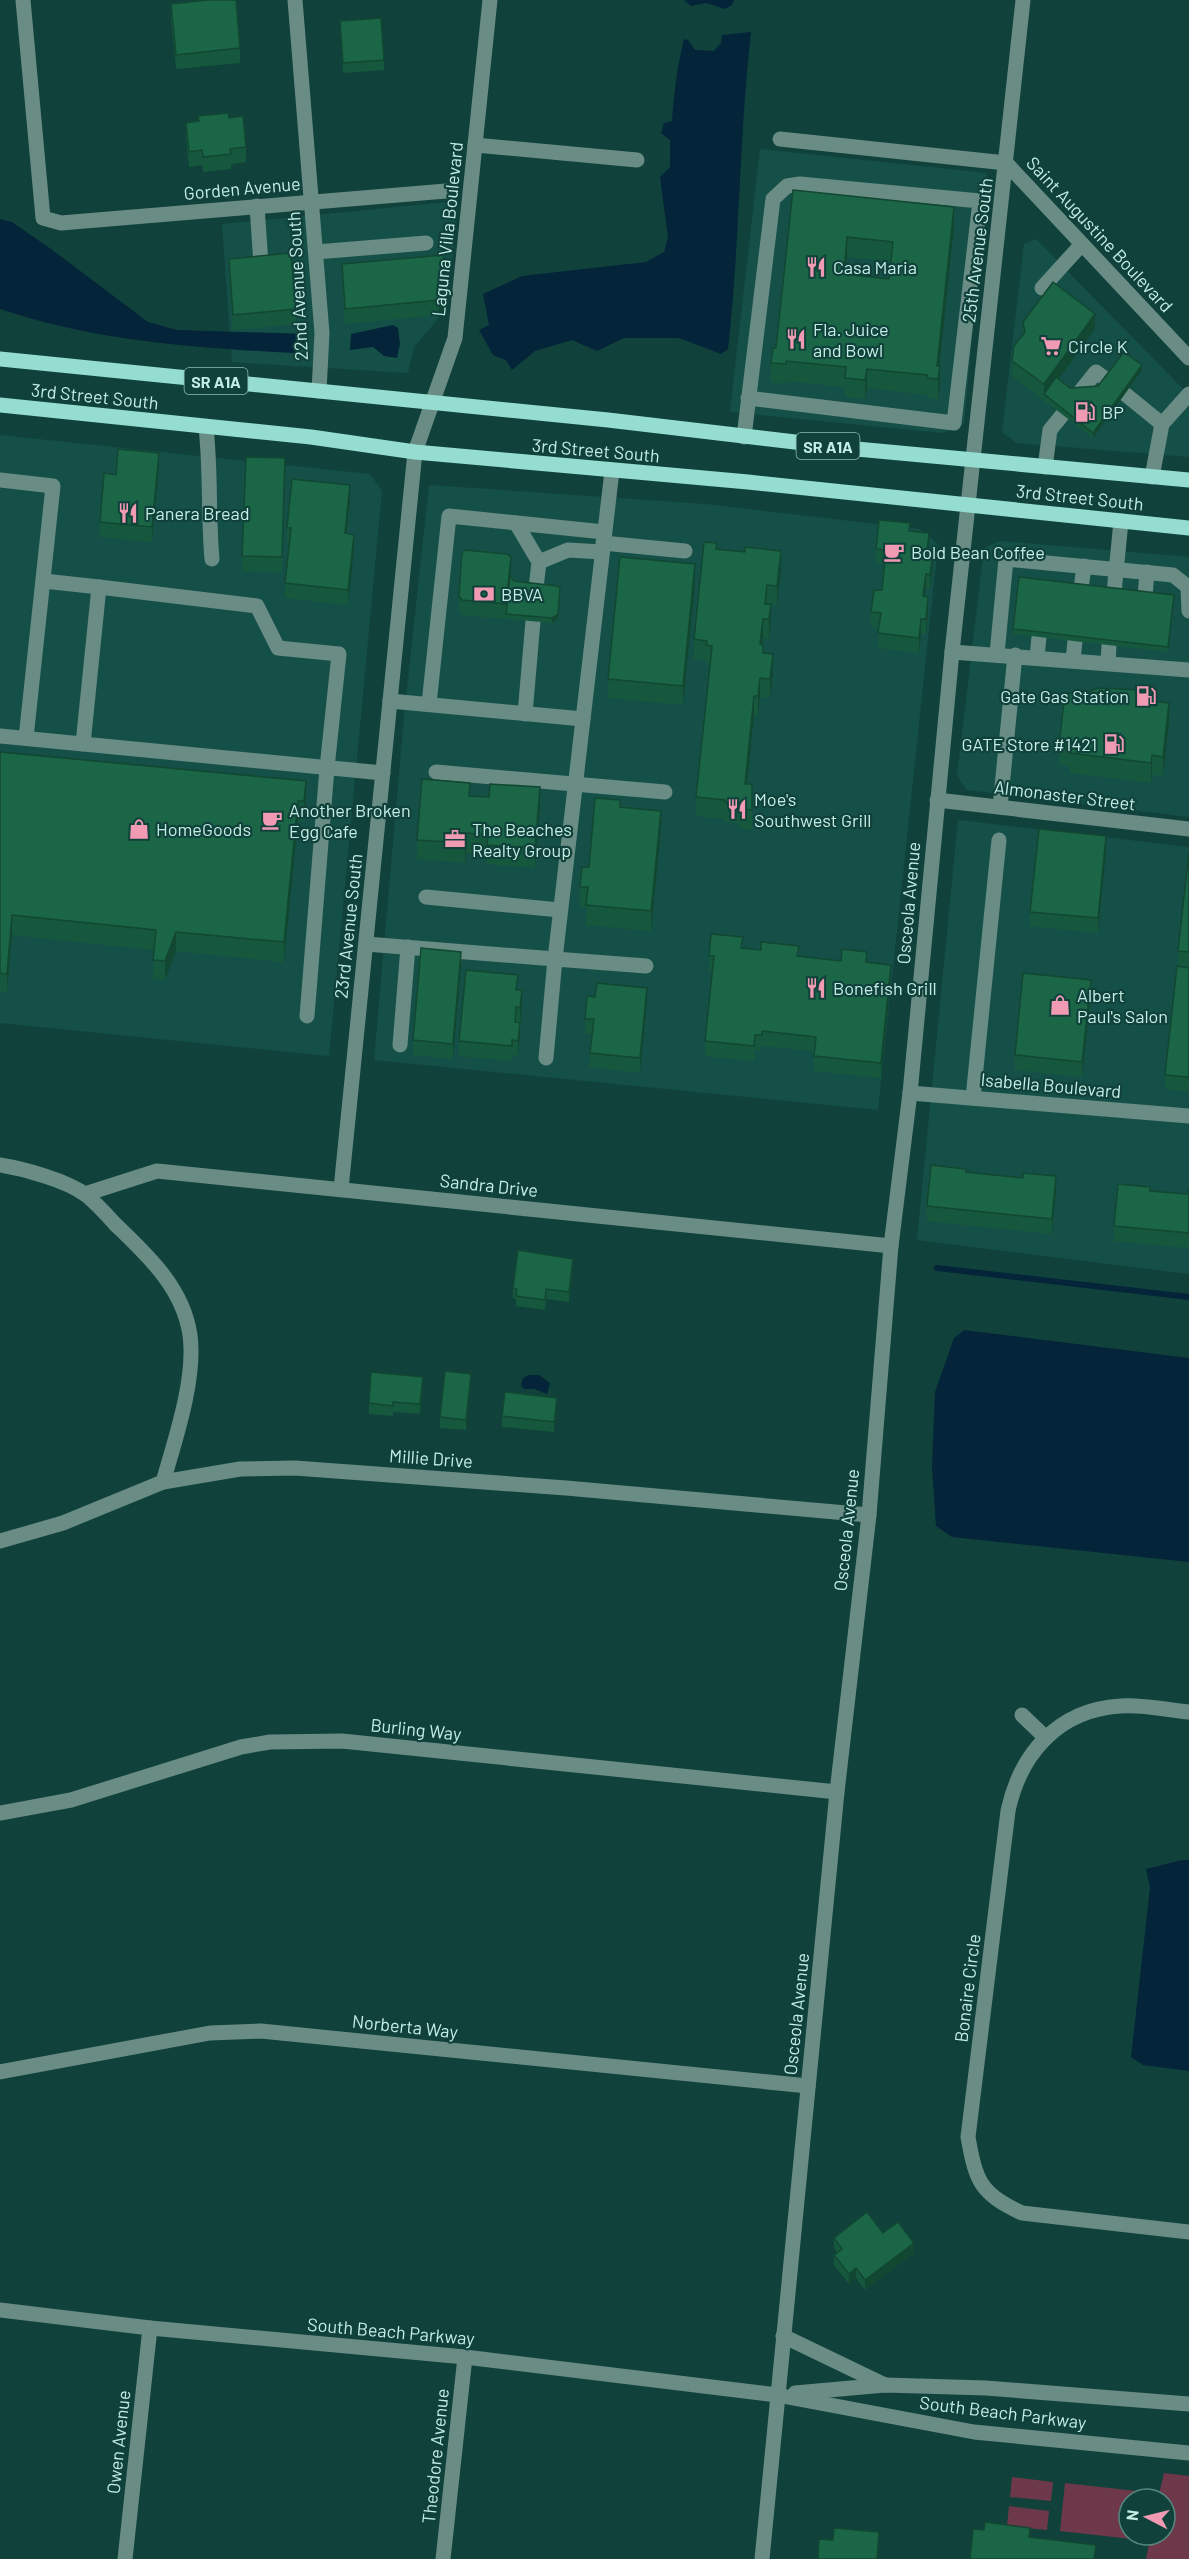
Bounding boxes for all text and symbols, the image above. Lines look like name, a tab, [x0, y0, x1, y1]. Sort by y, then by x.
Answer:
street label: Laguna Villa Boulevard	[427, 141, 467, 317]
street label: Saint Augustine Boulevard	[1022, 152, 1178, 316]
street label: Gorden Avenue	[183, 172, 301, 204]
street label: 25th Avenue South	[957, 176, 997, 324]
street label: 22nd Avenue South	[282, 211, 312, 361]
restaurant icon: Casa Maria	[804, 255, 828, 279]
place label: Casa Maria	[833, 256, 917, 278]
place label: Fla. Juice and Bowl	[813, 318, 889, 361]
restaurant icon: Fla. Juice and Bowl	[784, 327, 808, 351]
supermarket icon: Circle K	[1039, 334, 1063, 358]
place label: Circle K	[1068, 335, 1128, 357]
road number: SR A1A	[184, 368, 248, 394]
street label: 3rd Street South	[30, 378, 160, 414]
fuel station icon: BP	[1073, 400, 1097, 424]
place label: BP	[1102, 401, 1124, 423]
street label: 3rd Street South	[531, 433, 661, 467]
road number: SR A1A	[796, 433, 860, 459]
street label: 3rd Street South	[1015, 479, 1145, 515]
restaurant icon: Panera Bread	[116, 501, 140, 525]
place label: Panera Bread	[145, 502, 250, 524]
cafe icon: Bold Bean Coffee	[882, 540, 906, 564]
place label: Bold Bean Coffee	[911, 541, 1045, 563]
bank icon: BBVA	[472, 582, 496, 606]
place label: BBVA	[501, 583, 543, 605]
fuel station icon: Gate Gas Station	[1134, 684, 1158, 708]
place label: Gate Gas Station	[1000, 685, 1129, 707]
fuel station icon: GATE Store #1421	[1102, 732, 1126, 756]
place label: GATE Store #1421	[961, 733, 1097, 755]
street label: Almonaster Street	[993, 775, 1137, 815]
place label: Moe's Southwest Grill	[754, 788, 871, 831]
restaurant icon: Moe's Southwest Grill	[725, 797, 749, 821]
place label: Another Broken Egg Cafe	[289, 799, 411, 842]
cafe icon: Another Broken Egg Cafe	[260, 808, 284, 832]
shop icon: HomeGoods	[127, 817, 151, 841]
place label: HomeGoods	[156, 818, 251, 840]
place label: The Beaches Realty Group	[472, 818, 572, 861]
office icon: The Beaches Realty Group	[443, 827, 467, 851]
street label: Osceola Avenue	[892, 841, 924, 965]
street label: 23rd Avenue South	[329, 852, 367, 1000]
restaurant icon: Bonefish Grill	[804, 976, 828, 1000]
place label: Bonefish Grill	[833, 977, 937, 999]
place label: Albert Paul's Salon	[1077, 984, 1168, 1027]
shop icon: Albert Paul's Salon	[1048, 993, 1072, 1017]
street label: Isabella Boulevard	[980, 1068, 1122, 1102]
street label: Sandra Drive	[439, 1169, 539, 1201]
street label: Millie Drive	[389, 1444, 473, 1472]
street label: Osceola Avenue	[829, 1468, 863, 1592]
street label: Burling Way	[369, 1713, 463, 1745]
street label: Bonaire Circle	[949, 1932, 985, 2044]
street label: Osceola Avenue	[779, 1952, 813, 2076]
street label: Norberta Way	[351, 2010, 459, 2042]
street label: South Beach Parkway	[306, 2313, 476, 2349]
street label: Theodore Avenue	[417, 2387, 453, 2525]
street label: Owen Avenue	[102, 2389, 134, 2495]
street label: South Beach Parkway	[918, 2391, 1088, 2433]
north arrow	[1117, 2487, 1177, 2547]
text: N	[1122, 2509, 1142, 2522]

